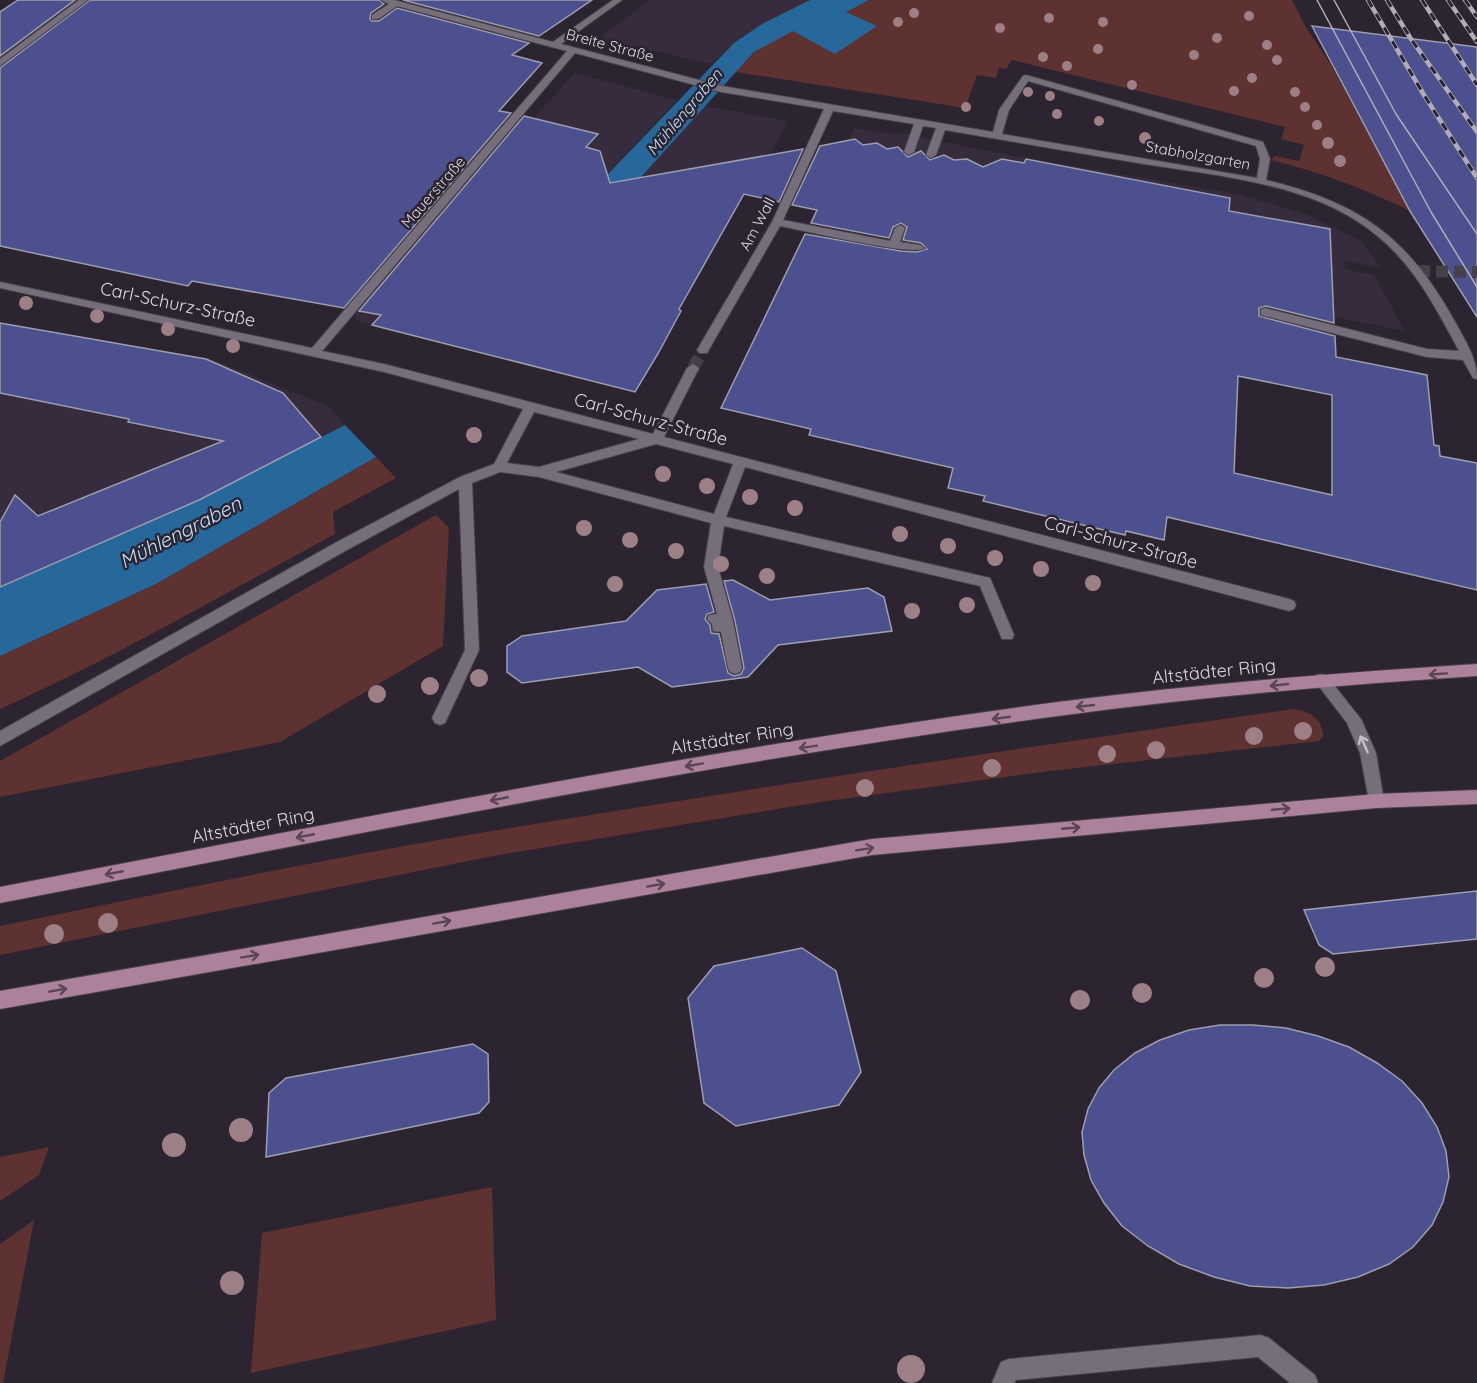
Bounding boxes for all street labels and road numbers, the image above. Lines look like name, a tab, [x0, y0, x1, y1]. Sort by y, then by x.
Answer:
street label: Breite Straße	[564, 24, 656, 66]
street label: Stabholzgarten	[1144, 136, 1252, 174]
street label: Mauerstraße	[397, 152, 469, 232]
street label: Am Wall	[735, 194, 779, 254]
street label: Carl-Schurz-Straße	[98, 276, 258, 332]
street label: Carl-Schurz-Straße	[572, 387, 730, 451]
street label: Carl-Schurz-Straße	[1042, 510, 1200, 574]
street label: Altstädter Ring	[1151, 653, 1277, 689]
street label: Altstädter Ring	[669, 717, 795, 759]
street label: Altstädter Ring	[190, 802, 316, 848]

